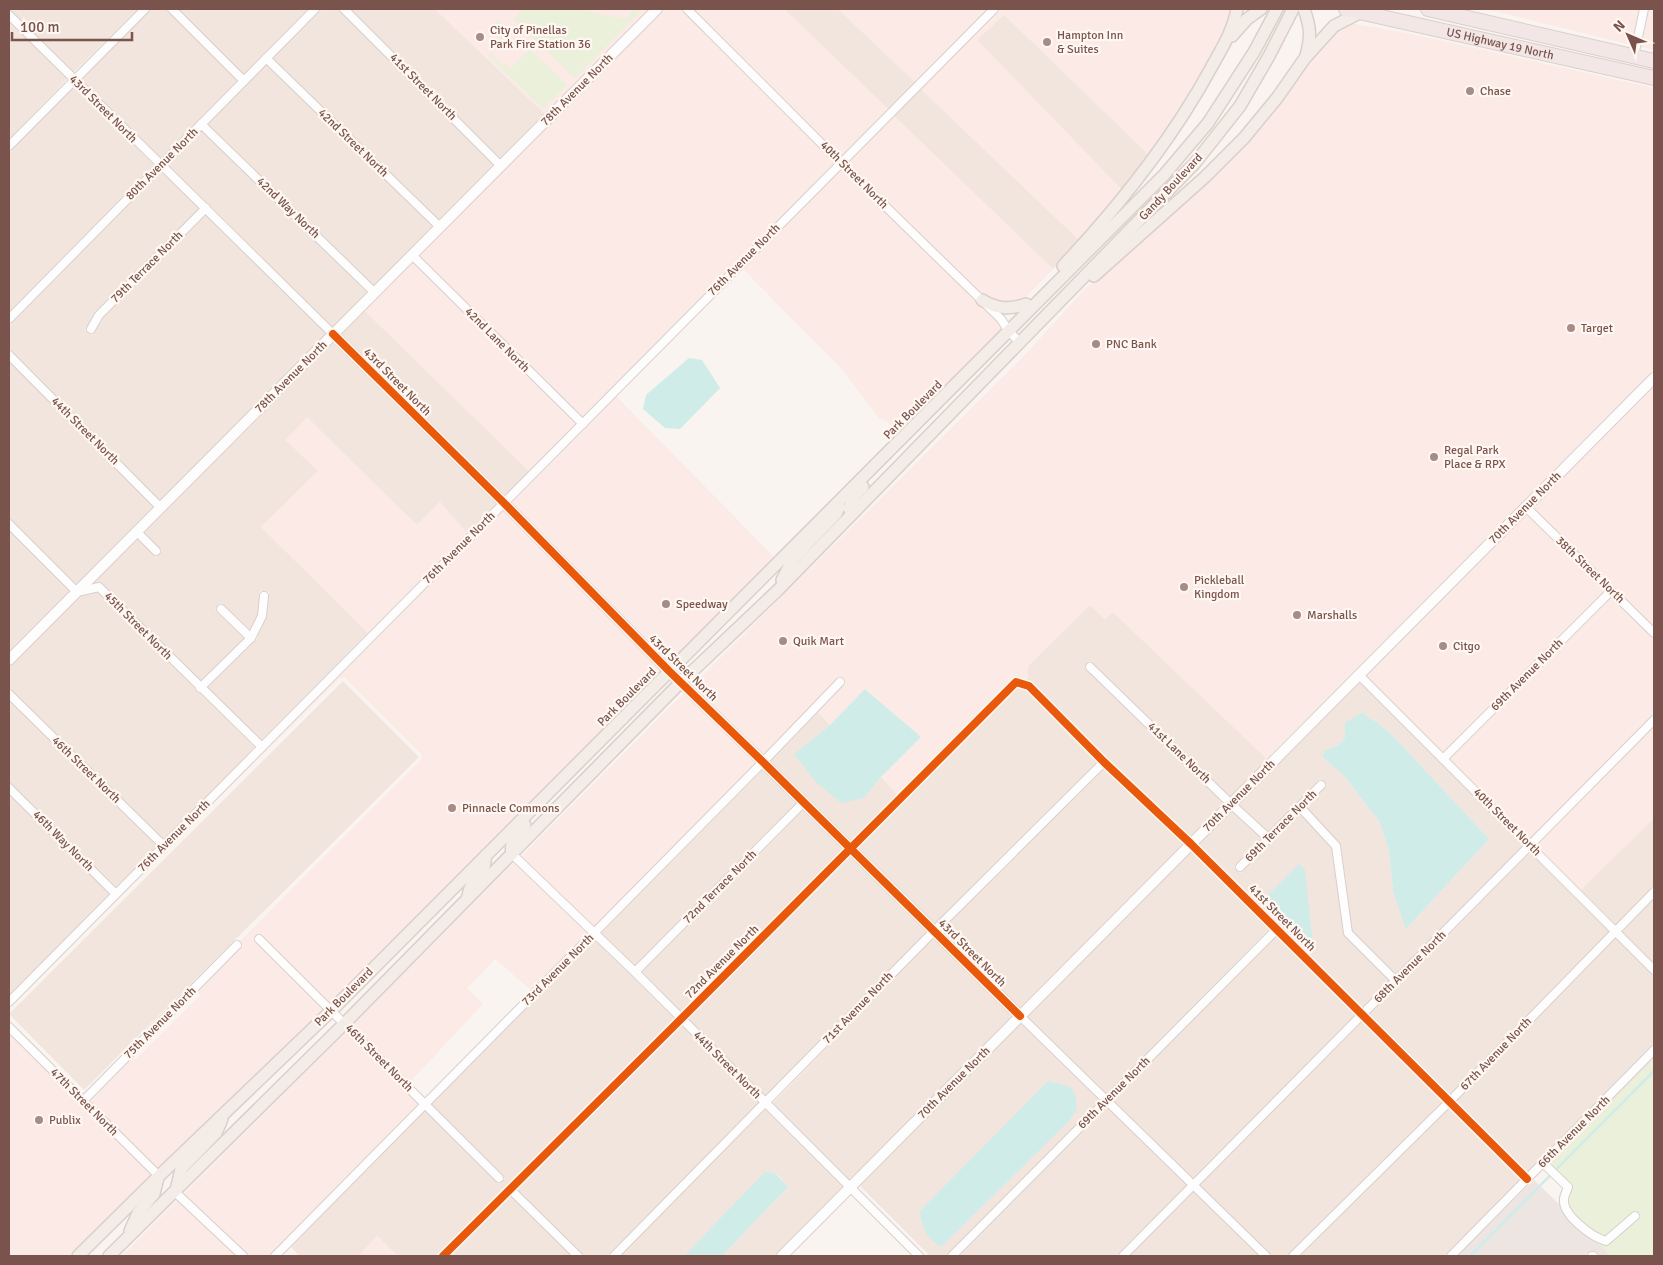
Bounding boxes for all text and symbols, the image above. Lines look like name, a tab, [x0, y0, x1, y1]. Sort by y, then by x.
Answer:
scale bar	[12, 10, 132, 42]
north arrow	[1603, 10, 1653, 60]
text: N	[1610, 17, 1629, 36]
text: 100 m	[20, 18, 60, 36]
place label: City of Pinellas Park Fire Station 36	[490, 23, 591, 52]
street label: US Highway 19 North	[1445, 24, 1555, 63]
place label: Hampton Inn & Suites	[1057, 28, 1123, 57]
marker: City of Pinellas Park Fire Station 36	[474, 31, 486, 43]
marker: Hampton Inn & Suites	[1041, 36, 1053, 48]
street label: 41st Street North	[386, 50, 460, 124]
street label: 78th Avenue North	[538, 51, 616, 129]
street label: 43rd Street North	[66, 72, 140, 146]
place label: Chase	[1480, 84, 1511, 99]
marker: Chase	[1464, 85, 1476, 97]
street label: 42nd Street North	[315, 106, 391, 180]
street label: 80th Avenue North	[123, 125, 201, 203]
street label: 40th Street North	[817, 138, 891, 212]
street label: Gandy Boulevard	[1136, 150, 1206, 224]
street label: 42nd Way North	[253, 174, 323, 242]
street label: 76th Avenue North	[705, 221, 783, 299]
street label: 79th Terrace North	[108, 228, 186, 306]
street label: 42nd Lane North	[461, 304, 533, 376]
place label: Target	[1581, 321, 1613, 336]
marker: Target	[1565, 322, 1577, 334]
place label: PNC Bank	[1106, 337, 1157, 352]
street label: 78th Avenue North	[252, 338, 330, 416]
marker: PNC Bank	[1090, 338, 1102, 350]
street label: 43rd Street North	[360, 345, 434, 419]
street label: Park Boulevard	[880, 377, 946, 443]
street label: 44th Street North	[48, 394, 122, 468]
place label: Regal Park Place & RPX	[1444, 443, 1505, 472]
marker: Regal Park Place & RPX	[1428, 451, 1440, 463]
street label: 70th Avenue North	[1486, 469, 1564, 547]
street label: 76th Avenue North	[420, 509, 498, 587]
street label: 38th Street North	[1552, 533, 1628, 607]
place label: Pickleball Kingdom	[1194, 573, 1245, 602]
marker: Pickleball Kingdom	[1178, 581, 1190, 593]
street label: 45th Street North	[101, 589, 175, 663]
place label: Speedway	[676, 597, 728, 612]
marker: Speedway	[660, 598, 672, 610]
place label: Marshalls	[1307, 608, 1357, 623]
marker: Marshalls	[1291, 609, 1303, 621]
street label: 43rd Street North	[645, 631, 721, 705]
place label: Quik Mart	[793, 634, 844, 649]
marker: Quik Mart	[777, 635, 789, 647]
street label: 69th Avenue North	[1488, 636, 1566, 714]
place label: Citgo	[1453, 639, 1480, 654]
marker: Citgo	[1437, 640, 1449, 652]
street label: Park Boulevard	[594, 664, 660, 730]
street label: 41st Lane North	[1144, 719, 1214, 787]
street label: 46th Street North	[48, 733, 124, 807]
street label: 70th Avenue North	[1200, 757, 1278, 835]
street label: 40th Street North	[1470, 785, 1544, 859]
street label: 69th Terrace North	[1242, 787, 1320, 865]
street label: 76th Avenue North	[135, 797, 213, 875]
place label: Pinnacle Commons	[462, 801, 559, 816]
marker: Pinnacle Commons	[446, 802, 458, 814]
street label: 46th Way North	[29, 807, 97, 875]
street label: 72nd Terrace North	[680, 847, 760, 927]
street label: 41st Street North	[1245, 881, 1319, 955]
street label: 43rd Street North	[935, 916, 1009, 990]
street label: 72nd Avenue North	[682, 922, 762, 1002]
street label: 68th Avenue North	[1371, 928, 1449, 1006]
street label: 73rd Avenue North	[519, 931, 597, 1009]
street label: Park Boulevard	[311, 964, 377, 1030]
street label: 71st Avenue North	[820, 969, 896, 1047]
street label: 75th Avenue North	[121, 984, 199, 1062]
street label: 67th Avenue North	[1457, 1014, 1535, 1094]
street label: 46th Street North	[342, 1021, 416, 1095]
street label: 44th Street North	[690, 1028, 764, 1102]
street label: 70th Avenue North	[915, 1044, 993, 1122]
street label: 69th Avenue North	[1075, 1054, 1153, 1132]
street label: 47th Street North	[47, 1065, 121, 1139]
street label: 66th Avenue North	[1535, 1093, 1613, 1171]
place label: Publix	[49, 1113, 81, 1128]
marker: Publix	[33, 1114, 45, 1126]

